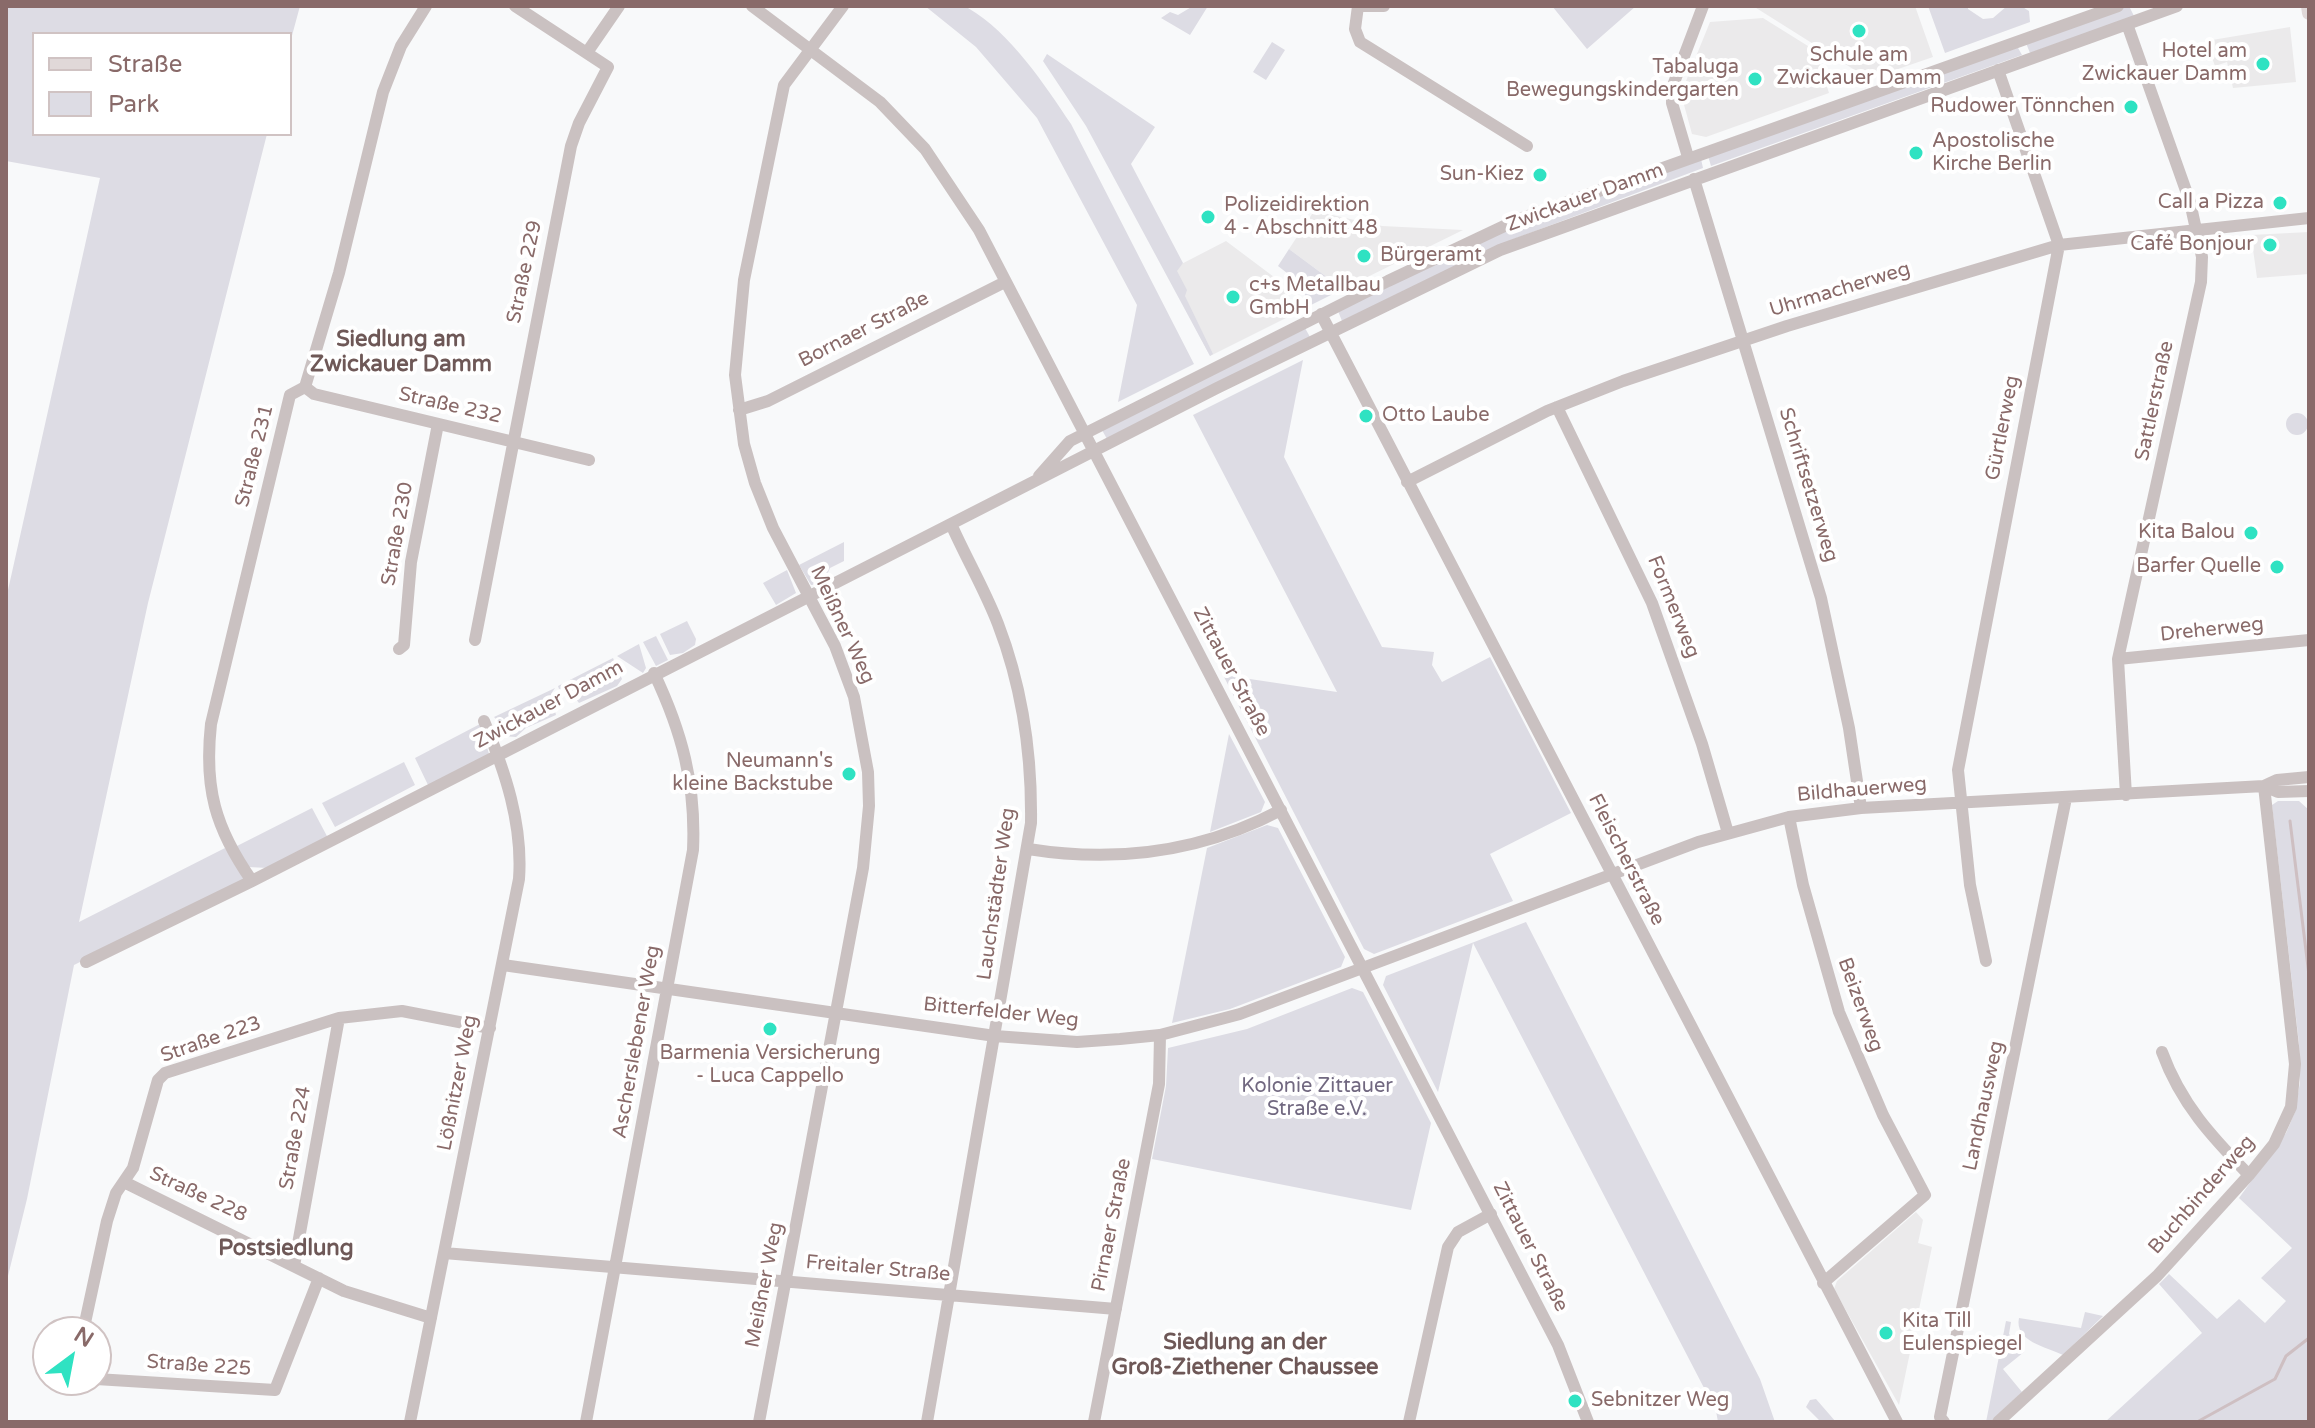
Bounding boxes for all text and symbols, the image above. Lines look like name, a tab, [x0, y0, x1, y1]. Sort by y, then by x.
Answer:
marker: Schule am Zwickauer Damm	[1850, 22, 1868, 40]
legend	[32, 32, 292, 136]
place label: Hotel am Zwickauer Damm	[2082, 40, 2247, 87]
place label: Schule am Zwickauer Damm	[1776, 44, 1942, 91]
text: Straße	[108, 50, 182, 79]
marker: Hotel am Zwickauer Damm	[2254, 55, 2272, 73]
place label: Tabaluga Bewegungskindergarten	[1506, 56, 1739, 103]
marker: Tabaluga Bewegungskindergarten	[1746, 70, 1764, 88]
text: Park	[108, 90, 159, 119]
place label: Rudower Tönnchen	[1930, 95, 2115, 119]
marker: Rudower Tönnchen	[2122, 98, 2140, 116]
place label: Apostolische Kirche Berlin	[1932, 130, 2054, 177]
marker: Apostolische Kirche Berlin	[1907, 144, 1925, 162]
street label: Zwickauer Damm	[1503, 158, 1667, 238]
place label: Sun-Kiez	[1440, 163, 1524, 187]
marker: Sun-Kiez	[1531, 166, 1549, 184]
place label: Call a Pizza	[2158, 191, 2264, 215]
place label: Polizeidirektion 4 - Abschnitt 48	[1224, 194, 1378, 241]
marker: Call a Pizza	[2271, 194, 2289, 212]
marker: Polizeidirektion 4 - Abschnitt 48	[1199, 208, 1217, 226]
street label: Straße 229	[502, 218, 548, 326]
place label: Café Bonjour	[2130, 233, 2254, 257]
marker: Café Bonjour	[2261, 236, 2279, 254]
place label: Bürgeramt	[1380, 244, 1482, 268]
marker: Bürgeramt	[1355, 247, 1373, 265]
street label: Uhrmacherweg	[1767, 257, 1913, 323]
place label: c+s Metallbau GmbH	[1249, 274, 1381, 321]
street label: Bornaer Straße	[795, 287, 933, 373]
marker: c+s Metallbau GmbH	[1224, 288, 1242, 306]
district label: Siedlung am Zwickauer Damm	[310, 327, 492, 378]
street label: Sattlerstraße	[2131, 339, 2179, 463]
street label: Gürtlerweg	[1981, 374, 2025, 482]
street label: Straße 232	[396, 383, 504, 429]
street label: Straße 231	[231, 402, 279, 510]
place label: Otto Laube	[1382, 404, 1490, 428]
street label: Schriftsetzerweg	[1773, 405, 1843, 565]
marker: Otto Laube	[1357, 407, 1375, 425]
street label: Straße 230	[377, 480, 419, 588]
place label: Kita Balou	[2138, 521, 2235, 545]
marker: Kita Balou	[2242, 524, 2260, 542]
street label: Formerweg	[1642, 552, 1704, 662]
place label: Barfer Quelle	[2136, 555, 2261, 579]
marker: Barfer Quelle	[2268, 558, 2286, 576]
street label: Meißner Weg	[804, 562, 880, 688]
street label: Zittauer Straße	[1187, 603, 1275, 741]
street label: Dreherweg	[2159, 613, 2265, 647]
street label: Zwickauer Damm	[470, 656, 628, 754]
place label: Neumann's kleine Backstube	[672, 750, 833, 797]
marker: Neumann's kleine Backstube	[840, 765, 858, 783]
street label: Bildhauerweg	[1796, 772, 1928, 808]
street label: Fleischerstraße	[1583, 790, 1669, 930]
street label: Lauchstädter Weg	[973, 806, 1021, 982]
street label: Ascherslebener Weg	[608, 944, 666, 1140]
street label: Beizerweg	[1832, 955, 1888, 1055]
street label: Bitterfelder Weg	[922, 993, 1080, 1033]
street label: Straße 223	[158, 1012, 264, 1068]
street label: Lößnitzer Weg	[433, 1013, 483, 1153]
marker: Barmenia Versicherung - Luca Cappello	[761, 1020, 779, 1038]
street label: Landhausweg	[1959, 1039, 2009, 1173]
place label: Barmenia Versicherung - Luca Cappello	[659, 1042, 881, 1089]
park label: Kolonie Zittauer Straße e.V.	[1241, 1075, 1393, 1122]
street label: Straße 224	[275, 1084, 317, 1192]
street label: Buchbinderweg	[2144, 1131, 2260, 1259]
street label: Pirnaer Straße	[1087, 1156, 1137, 1294]
street label: Straße 228	[145, 1162, 251, 1228]
street label: Zittauer Straße	[1487, 1178, 1573, 1316]
street label: Meißner Weg	[741, 1220, 789, 1350]
district label: Postsiedlung	[218, 1236, 354, 1262]
street label: Freitaler Straße	[805, 1251, 951, 1287]
place label: Kita Till Eulenspiegel	[1902, 1310, 2023, 1357]
north arrow	[32, 1316, 112, 1396]
text: N	[69, 1322, 98, 1353]
marker: Kita Till Eulenspiegel	[1877, 1324, 1895, 1342]
district label: Siedlung an der Groß-Ziethener Chaussee	[1111, 1330, 1379, 1382]
street label: Straße 225	[146, 1350, 252, 1382]
place label: Sebnitzer Weg	[1591, 1389, 1729, 1413]
marker: Sebnitzer Weg	[1566, 1392, 1584, 1410]

